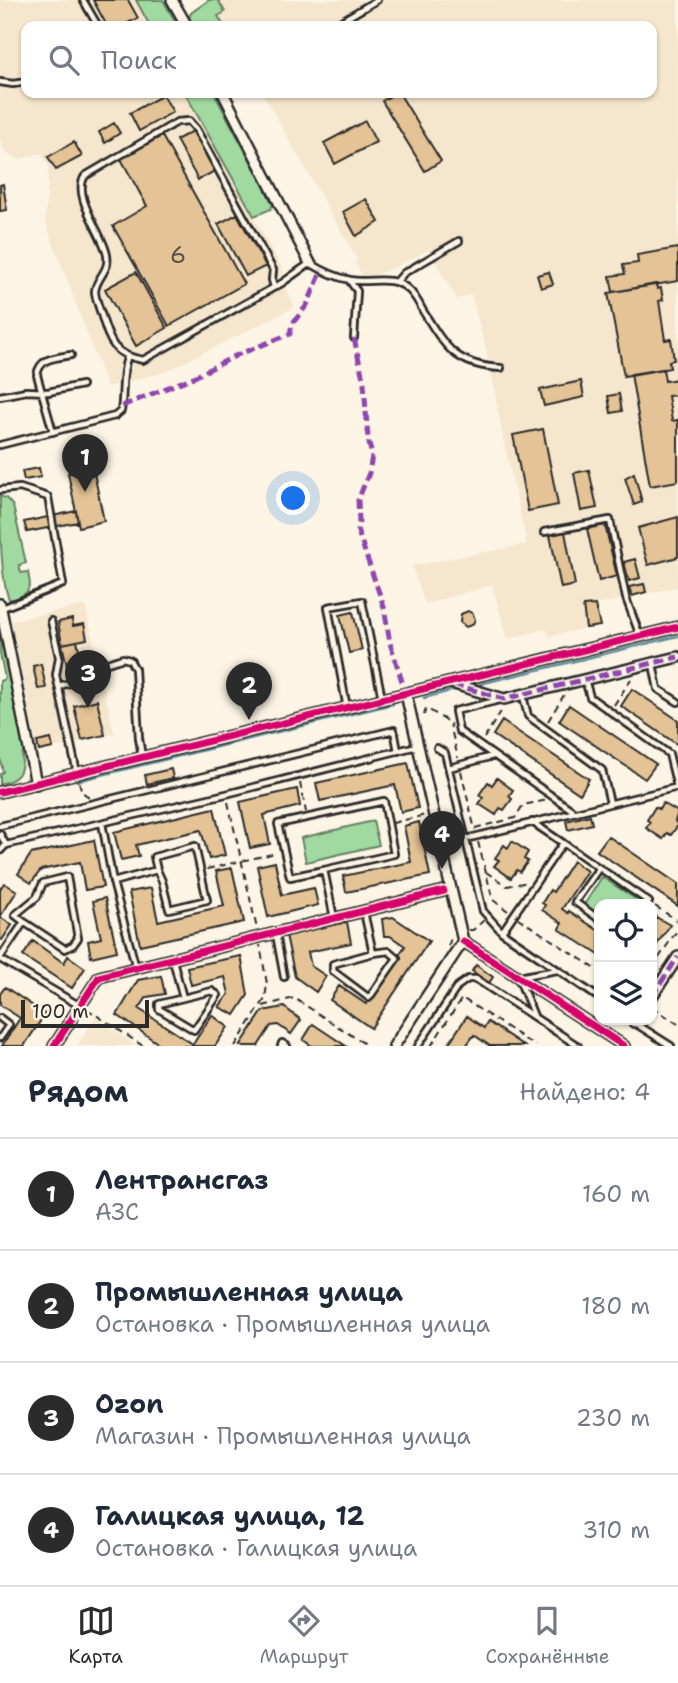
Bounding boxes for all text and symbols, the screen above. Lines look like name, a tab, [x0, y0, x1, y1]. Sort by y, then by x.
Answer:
search box	[21, 21, 657, 98]
icon: search	[45, 41, 83, 79]
text: Поиск	[101, 42, 177, 77]
house number: 6	[170, 240, 186, 270]
pin: 1	[62, 434, 108, 492]
your location	[276, 481, 310, 515]
pin: 3	[65, 650, 111, 708]
pin: 2	[226, 662, 272, 720]
pin: 4	[419, 811, 465, 869]
map controls	[594, 899, 657, 1025]
button: locate	[594, 899, 657, 962]
button: layers	[594, 962, 657, 1025]
scale bar	[21, 997, 149, 1029]
text: 100 m	[32, 999, 89, 1024]
text: Рядом	[28, 1071, 128, 1112]
text: Найдено: 4	[520, 1077, 650, 1107]
text: Лентрансгаз	[95, 1162, 268, 1197]
text: 1	[46, 1179, 56, 1209]
text: 160 m	[582, 1179, 650, 1209]
text: АЗС	[95, 1197, 139, 1227]
text: Промышленная улица	[95, 1274, 403, 1309]
text: 2	[43, 1291, 59, 1321]
text: 180 m	[581, 1291, 650, 1321]
text: Остановка · Промышленная улица	[95, 1309, 490, 1339]
text: Ozon	[95, 1386, 164, 1421]
text: 3	[43, 1403, 59, 1433]
text: 230 m	[576, 1403, 650, 1433]
text: Магазин · Промышленная улица	[95, 1421, 471, 1451]
text: Галицкая улица, 12	[95, 1498, 364, 1533]
text: 4	[43, 1515, 59, 1545]
text: 310 m	[582, 1515, 650, 1545]
text: Остановка · Галицкая улица	[95, 1533, 417, 1563]
tab: Карта	[68, 1602, 123, 1669]
tab: Маршрут	[260, 1602, 348, 1669]
tab: Сохранённые	[485, 1602, 610, 1669]

